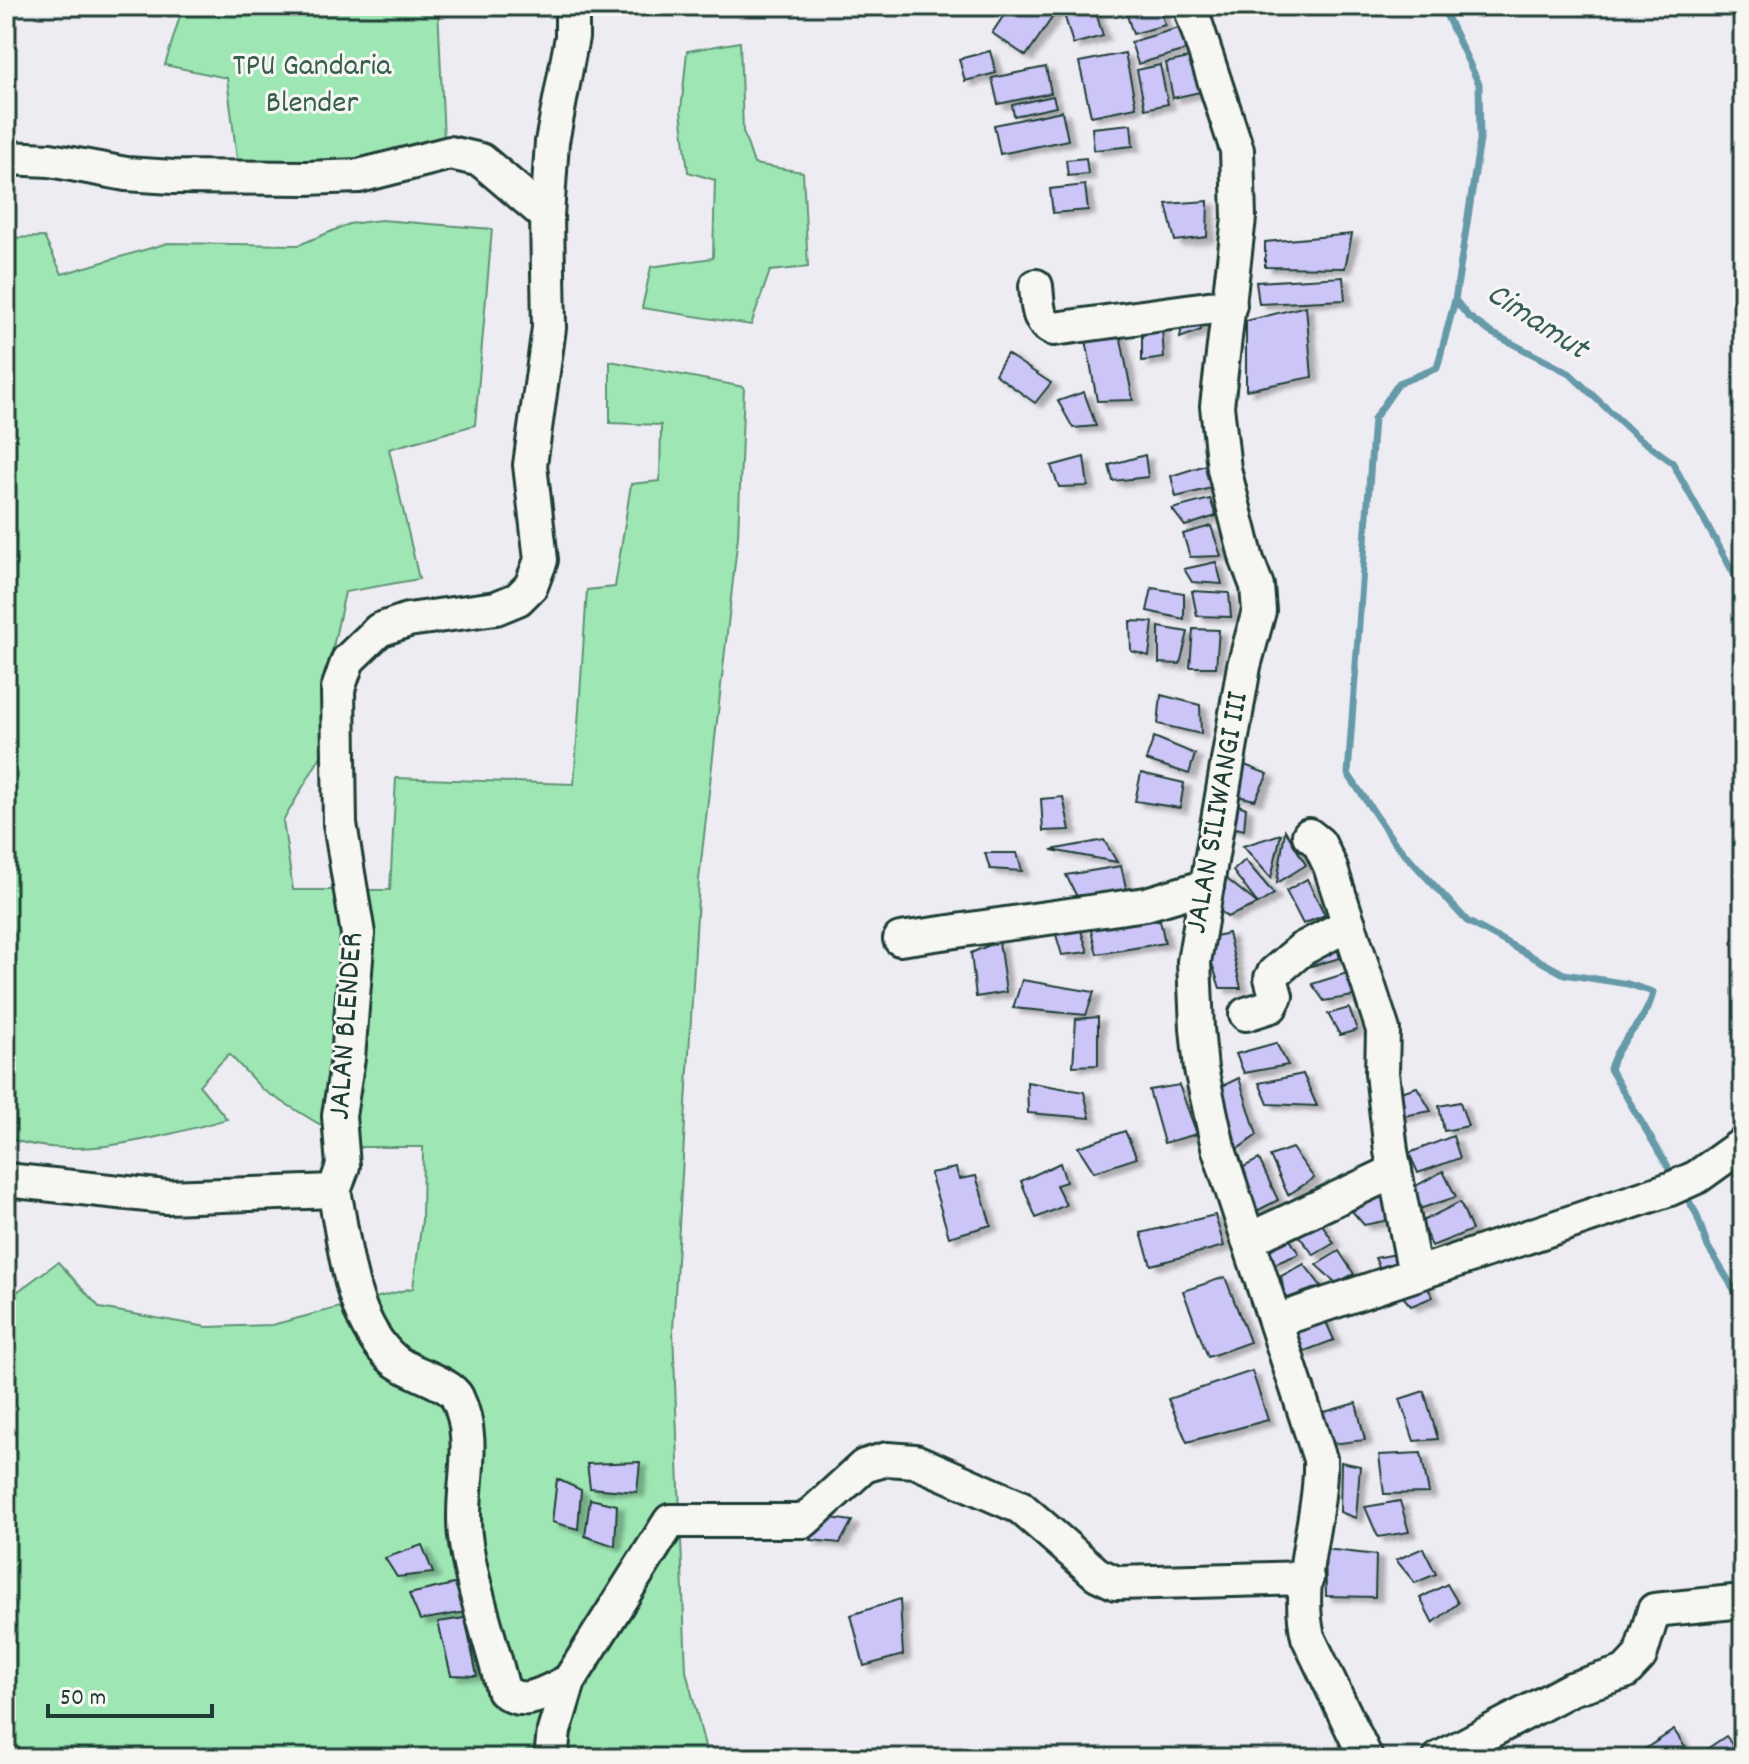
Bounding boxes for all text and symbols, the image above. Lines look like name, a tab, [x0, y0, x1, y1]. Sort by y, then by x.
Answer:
park label: TPU Gandaria Blender	[233, 45, 392, 128]
water label: Cimamut	[1475, 272, 1600, 376]
street label: JALAN SILIWANGI III	[1175, 688, 1263, 937]
street label: JALAN BLENDER	[318, 931, 378, 1121]
scale bar	[48, 1668, 212, 1718]
text: 50 m	[60, 1682, 106, 1716]

